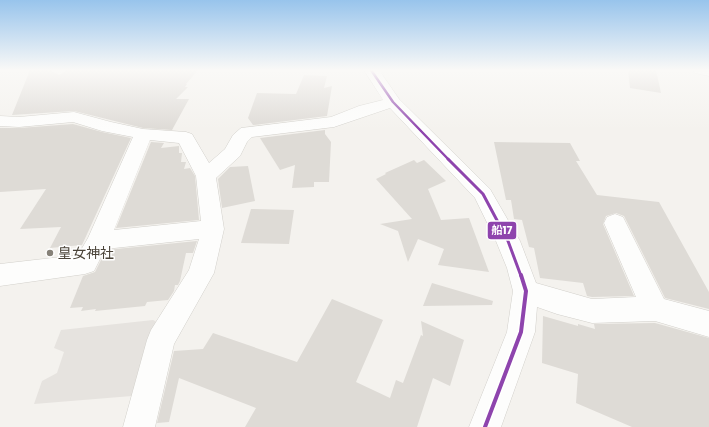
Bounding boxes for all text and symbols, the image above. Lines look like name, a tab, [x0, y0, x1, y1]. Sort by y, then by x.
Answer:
line badge: 船17	[487, 221, 517, 240]
text: 船17	[491, 222, 513, 238]
place label: 皇女神社	[58, 243, 114, 263]
marker: 皇女神社	[45, 248, 55, 258]

